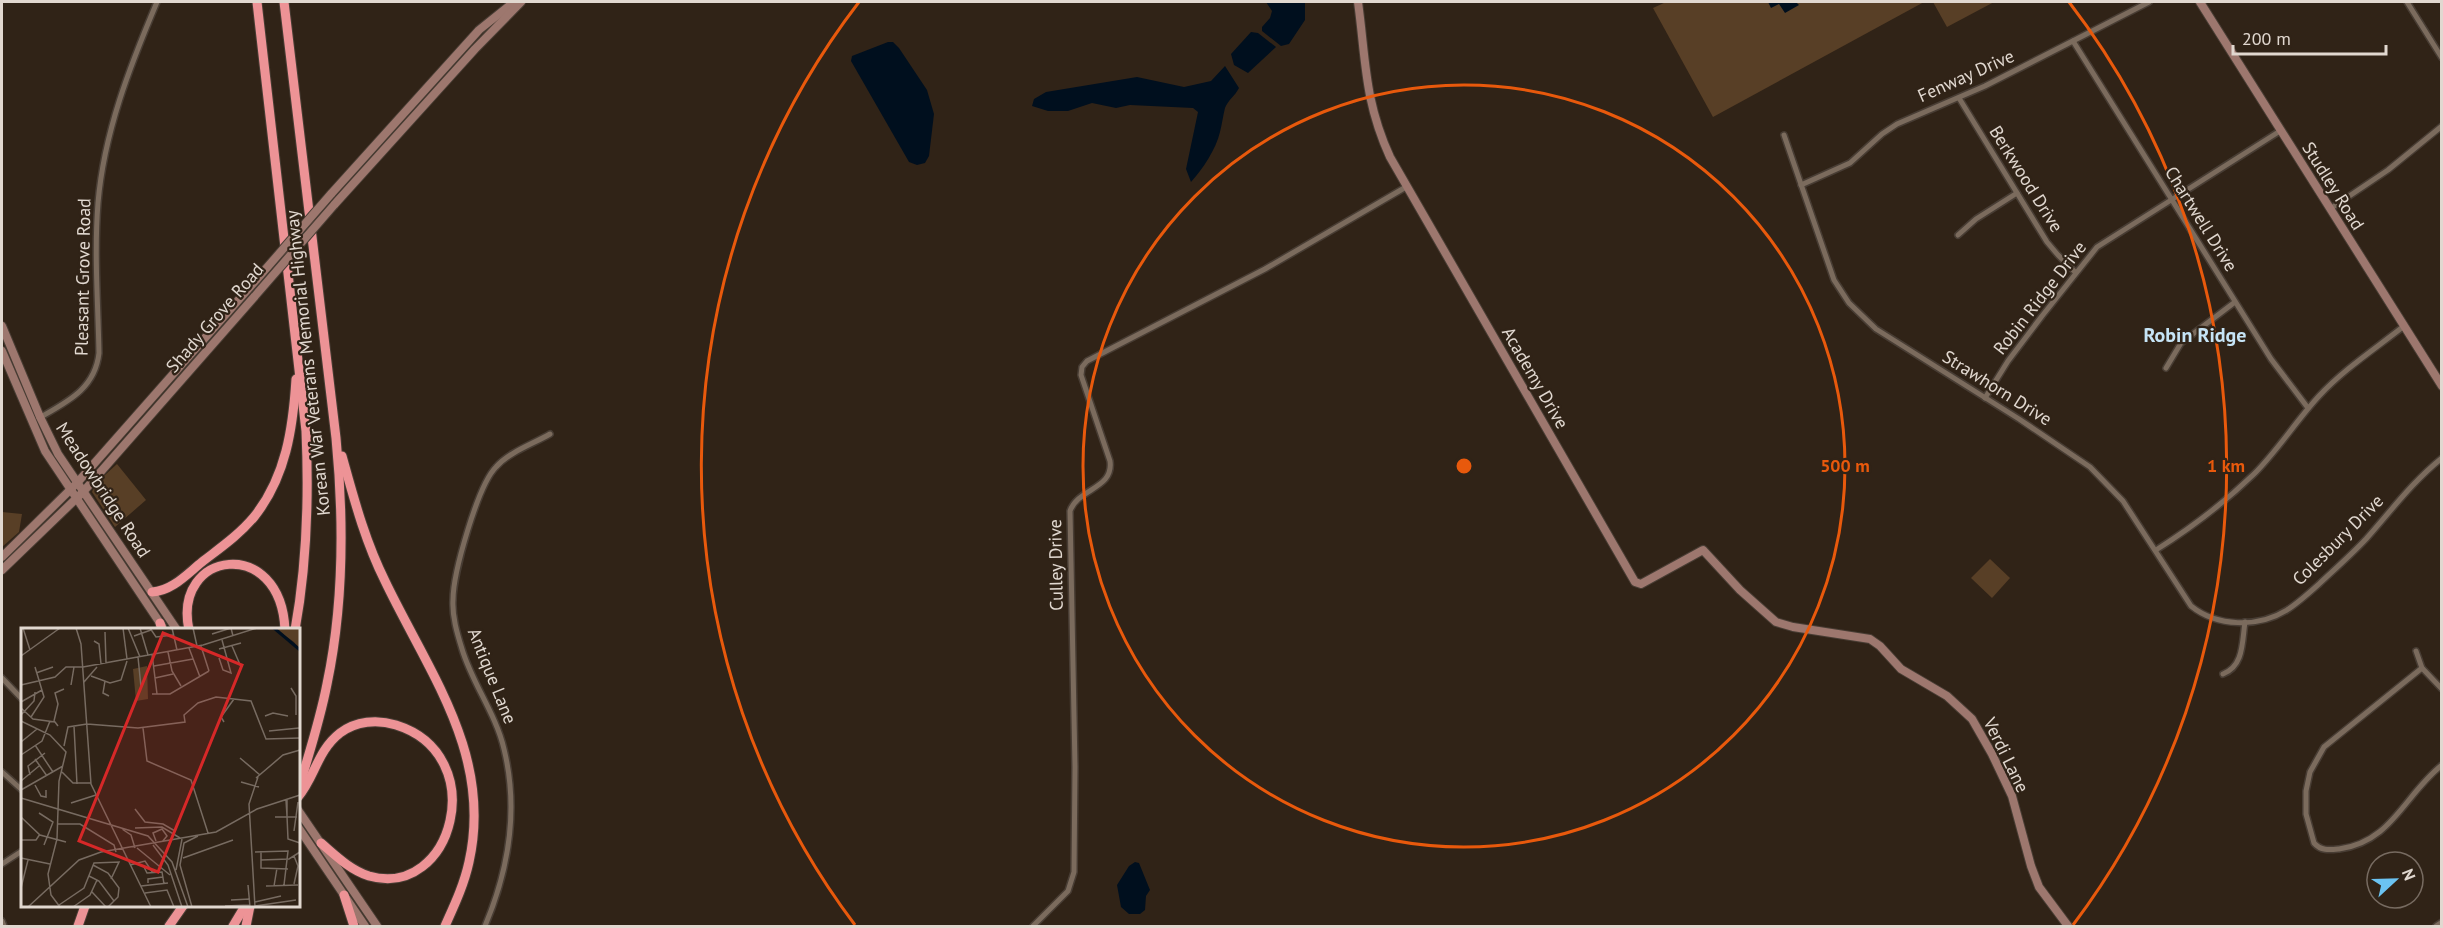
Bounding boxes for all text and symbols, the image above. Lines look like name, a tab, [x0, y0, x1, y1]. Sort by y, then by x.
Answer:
scale bar	[2233, 18, 2386, 56]
text: 200 m	[2242, 27, 2291, 50]
street label: Fenway Drive	[1914, 44, 2018, 107]
street label: Berkwood Drive	[1984, 121, 2068, 236]
street label: Studley Road	[2297, 137, 2370, 234]
street label: Chartwell Drive	[2160, 162, 2243, 276]
street label: Pleasant Grove Road	[70, 198, 95, 356]
street label: Korean War Veterans Memorial Highway	[280, 209, 335, 517]
street label: Robin Ridge Drive	[1988, 236, 2091, 359]
street label: Shady Grove Road	[161, 258, 268, 377]
district label: Robin Ridge	[2144, 322, 2246, 348]
street label: Academy Drive	[1497, 323, 1574, 433]
street label: Strawhorn Drive	[1938, 345, 2056, 430]
street label: Meadowbridge Road	[51, 418, 156, 562]
text: 500 m	[1820, 454, 1870, 477]
text: 1 km	[2207, 454, 2245, 477]
centre of rings	[1454, 456, 1474, 476]
street label: Colesbury Drive	[2287, 489, 2388, 590]
street label: Culley Drive	[1043, 519, 1068, 611]
street label: Antique Lane	[463, 624, 522, 727]
inset map	[21, 628, 300, 907]
street label: Verdi Lane	[1978, 713, 2034, 796]
north arrow	[2365, 850, 2425, 910]
text: N	[2398, 866, 2420, 883]

